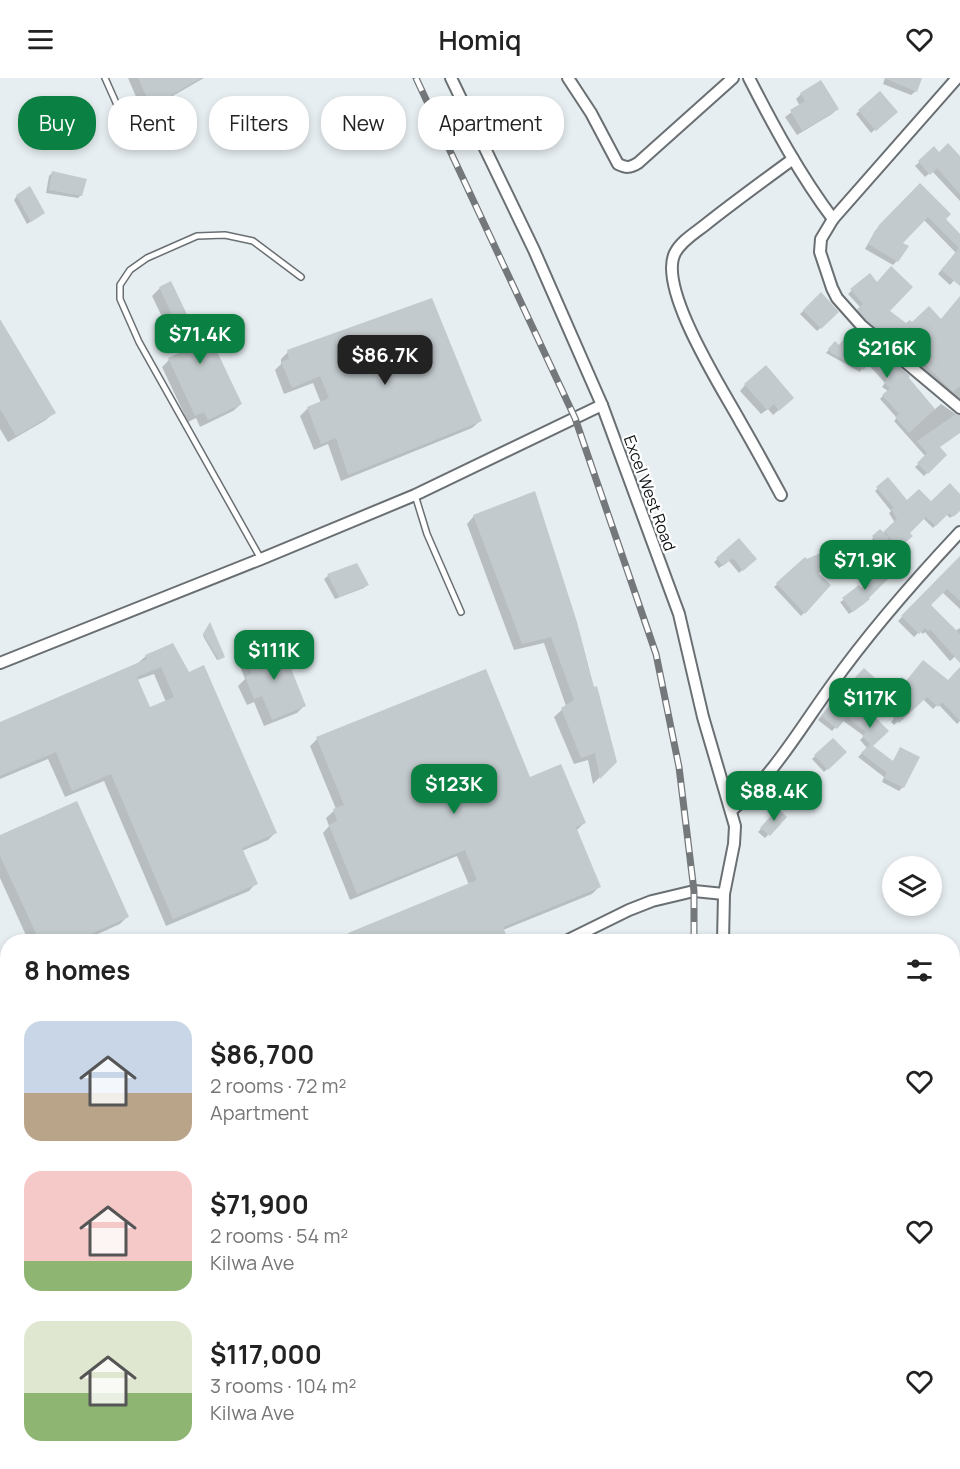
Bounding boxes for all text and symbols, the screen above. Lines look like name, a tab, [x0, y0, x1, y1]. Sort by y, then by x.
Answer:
text: Homiq	[439, 21, 522, 58]
icon: menu	[24, 23, 57, 56]
icon: heart	[903, 23, 936, 56]
chip: Buy	[18, 96, 96, 150]
chip: Rent	[108, 96, 197, 150]
chip: Filters	[209, 96, 309, 150]
chip: New	[321, 96, 406, 150]
chip: Apartment	[418, 96, 564, 150]
pin: $71.4K	[151, 314, 249, 365]
text: $71.4K	[169, 320, 231, 347]
pin: $216K	[845, 328, 929, 379]
text: $216K	[858, 334, 916, 361]
pin: $86.7K	[336, 335, 434, 386]
text: $86.7K	[352, 341, 418, 368]
street label: Excel West Road	[619, 432, 681, 554]
pin: $71.9K	[816, 540, 914, 591]
text: $71.9K	[834, 546, 896, 573]
pin: $111K	[232, 630, 316, 681]
text: $111K	[248, 636, 300, 663]
pin: $117K	[828, 678, 912, 729]
text: $117K	[843, 684, 897, 711]
pin: $123K	[412, 764, 496, 815]
text: $123K	[425, 770, 483, 797]
pin: $88.4K	[725, 771, 823, 822]
text: $88.4K	[740, 777, 808, 804]
map controls	[882, 856, 942, 916]
button: layers	[882, 856, 942, 916]
text: 8 homes	[24, 952, 130, 988]
icon: filters	[903, 954, 936, 987]
text: $86,700	[210, 1036, 314, 1072]
icon: home	[72, 1045, 144, 1117]
icon: heart	[903, 1065, 936, 1098]
text: 2 rooms · 72 m²	[210, 1072, 346, 1099]
text: Apartment	[210, 1099, 309, 1126]
text: $71,900	[210, 1186, 309, 1222]
icon: home	[72, 1195, 144, 1267]
icon: heart	[903, 1215, 936, 1248]
text: 2 rooms · 54 m²	[210, 1222, 348, 1249]
text: Kilwa Ave	[210, 1249, 294, 1276]
text: $117,000	[210, 1336, 322, 1372]
icon: home	[72, 1345, 144, 1417]
icon: heart	[903, 1365, 936, 1398]
text: 3 rooms · 104 m²	[210, 1372, 356, 1399]
text: Kilwa Ave	[210, 1399, 294, 1426]

